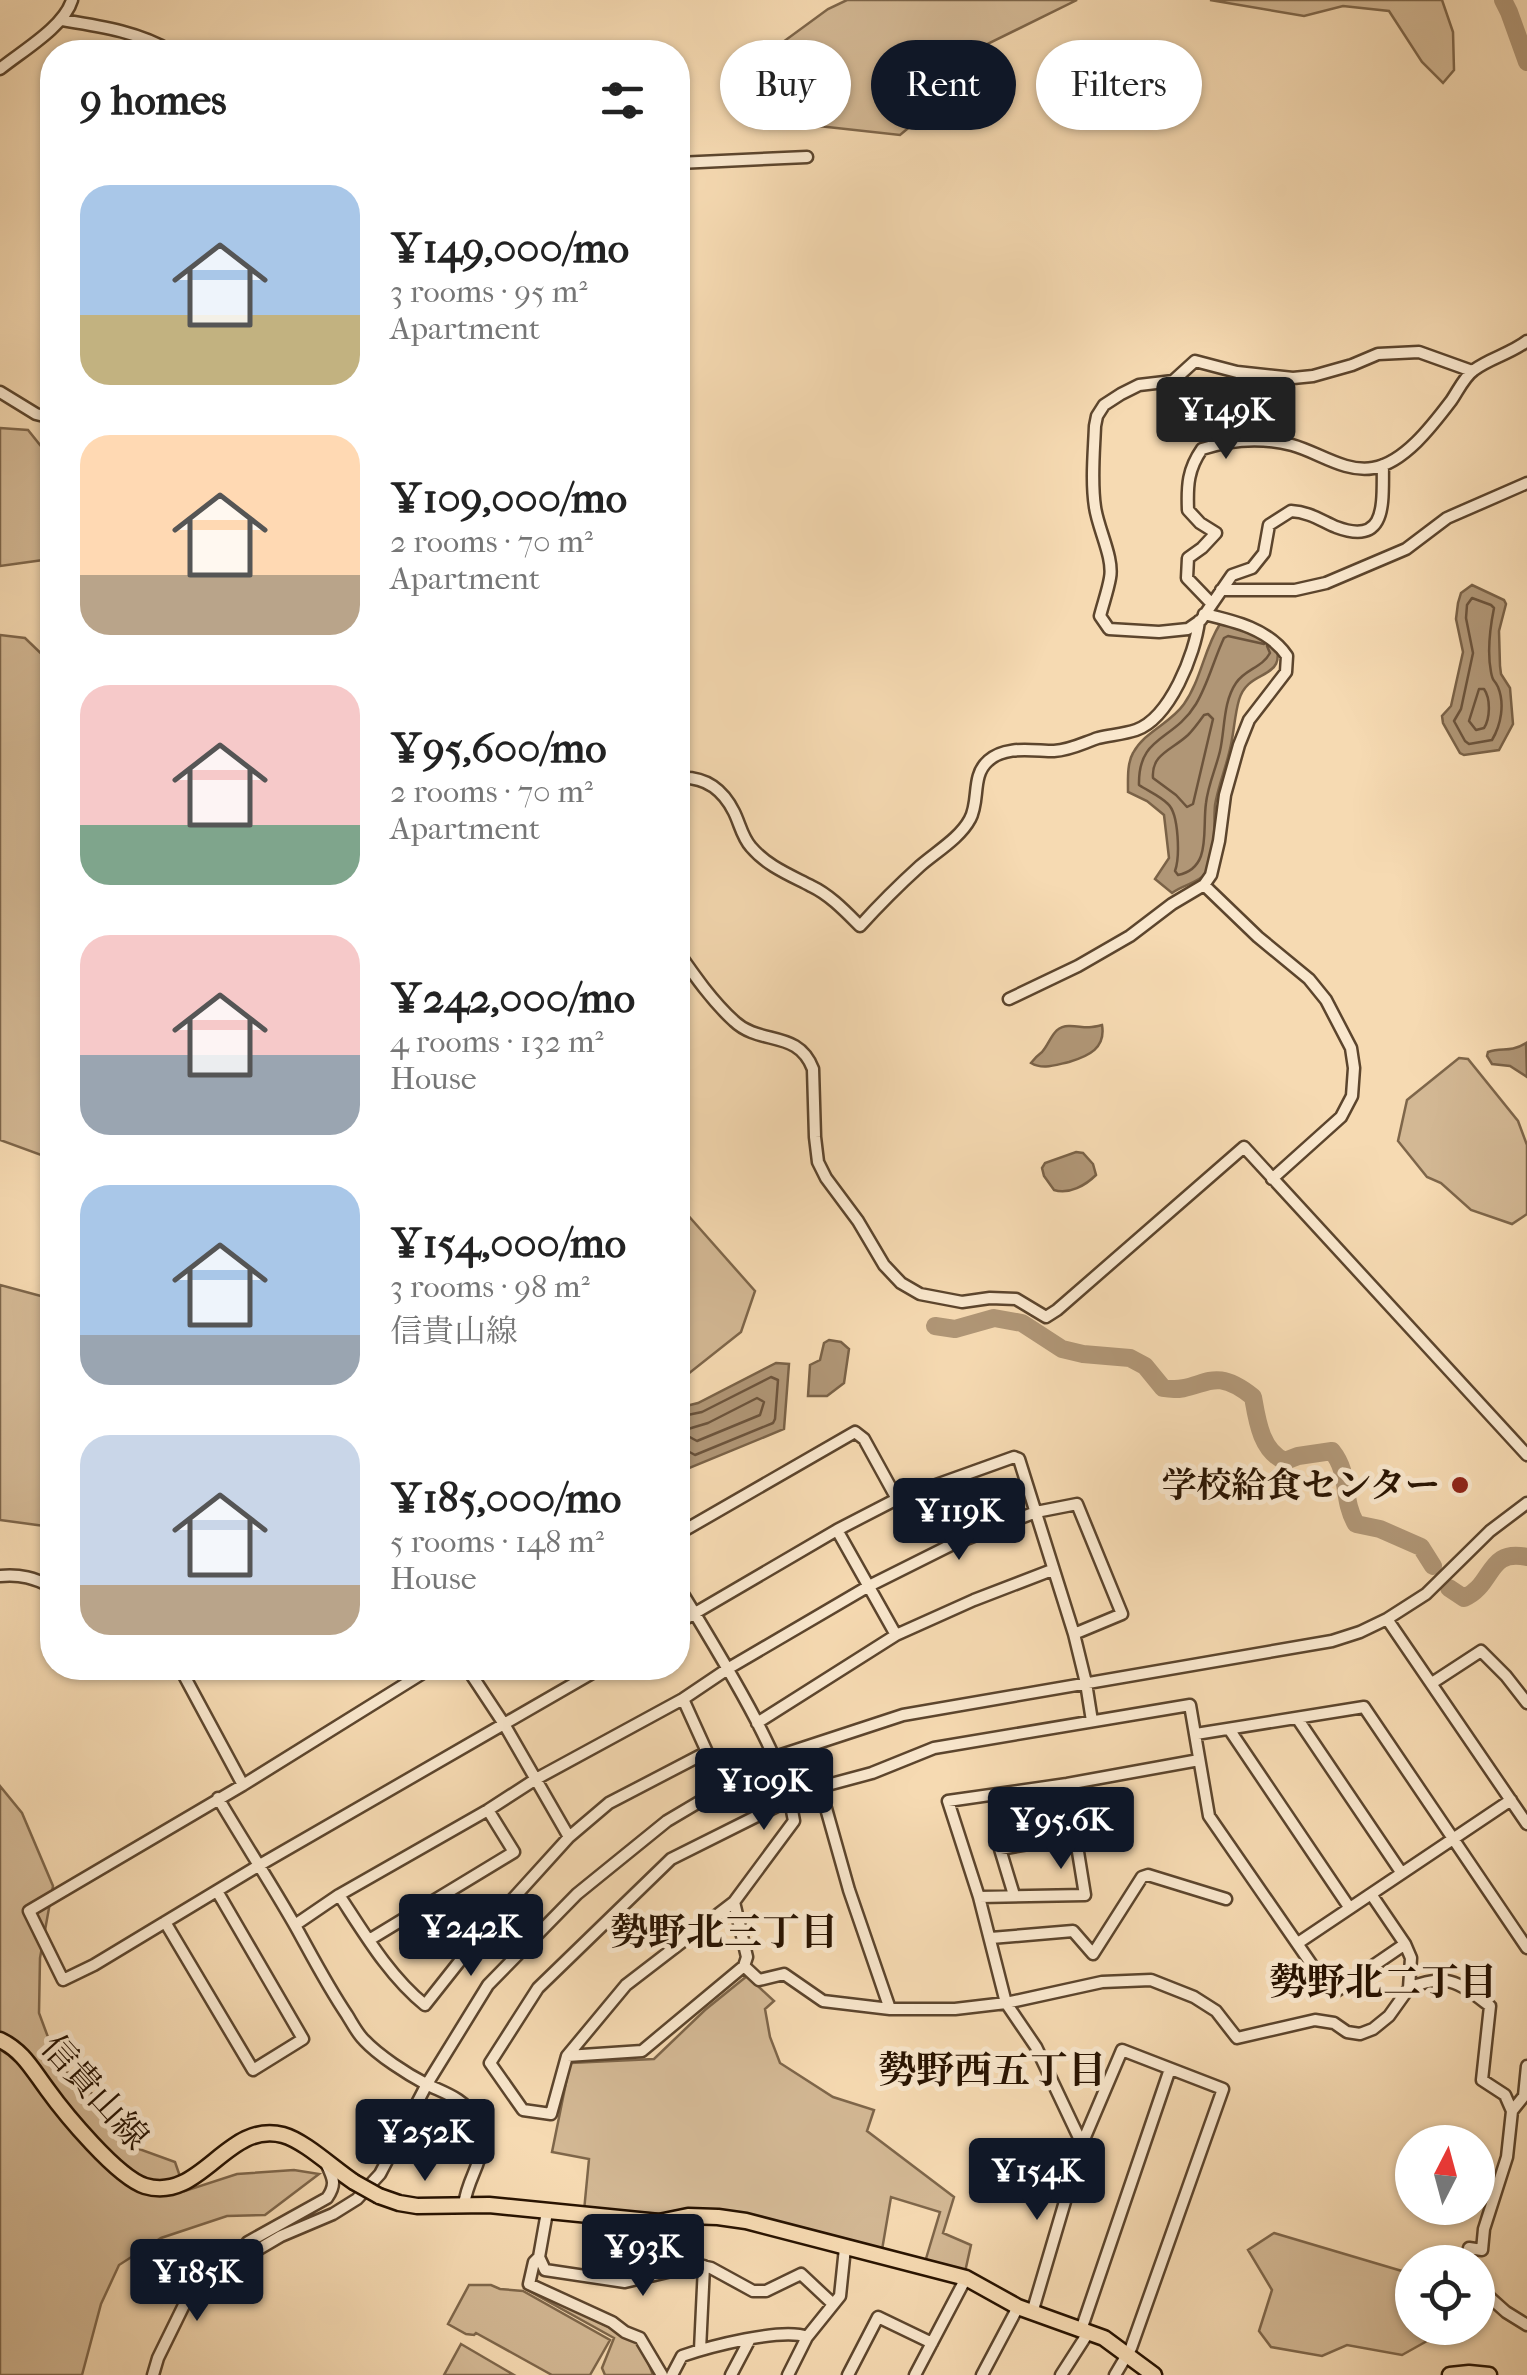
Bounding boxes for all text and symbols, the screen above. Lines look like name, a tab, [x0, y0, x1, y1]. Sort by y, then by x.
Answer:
chip: Buy	[720, 40, 851, 130]
chip: Rent	[871, 40, 1016, 130]
chip: Filters	[1036, 40, 1202, 130]
icon: filters	[595, 73, 650, 128]
text: 9 homes	[80, 76, 227, 125]
text: ¥149,000/mo	[390, 224, 629, 273]
icon: home	[160, 225, 280, 345]
text: 3 rooms · 95 m²	[390, 273, 587, 310]
text: Apartment	[390, 310, 540, 347]
pin: ¥149K	[1156, 377, 1296, 462]
text: ¥149K	[1178, 391, 1274, 428]
text: ¥109,000/mo	[390, 474, 627, 523]
icon: home	[160, 475, 280, 595]
text: 2 rooms · 70 m²	[390, 523, 593, 560]
text: Apartment	[390, 560, 540, 597]
text: ¥95,600/mo	[390, 724, 607, 773]
icon: home	[160, 725, 280, 845]
text: 2 rooms · 70 m²	[390, 773, 593, 810]
text: Apartment	[390, 810, 540, 847]
text: ¥242,000/mo	[390, 974, 635, 1023]
icon: home	[160, 975, 280, 1095]
text: 4 rooms · 132 m²	[390, 1023, 604, 1060]
text: House	[390, 1060, 477, 1097]
text: ¥154,000/mo	[390, 1219, 626, 1268]
icon: home	[160, 1225, 280, 1345]
text: 3 rooms · 98 m²	[390, 1268, 590, 1305]
text: 信貴山線	[390, 1313, 518, 1350]
place label: 学校給食センター	[1161, 1465, 1440, 1506]
text: ¥185,000/mo	[390, 1474, 621, 1523]
marker: 学校給食センター	[1449, 1474, 1471, 1496]
icon: home	[160, 1475, 280, 1595]
pin: ¥119K	[889, 1478, 1029, 1563]
text: ¥119K	[915, 1492, 1003, 1529]
text: 5 rooms · 148 m²	[390, 1523, 604, 1560]
text: House	[390, 1560, 477, 1597]
pin: ¥109K	[694, 1748, 834, 1833]
text: ¥109K	[717, 1762, 811, 1799]
pin: ¥95.6K	[980, 1787, 1142, 1872]
text: ¥95.6K	[1010, 1801, 1112, 1838]
pin: ¥242K	[401, 1894, 541, 1979]
text: ¥242K	[421, 1908, 521, 1945]
district label: 勢野北三丁目	[610, 1910, 838, 1955]
district label: 勢野北二丁目	[1269, 1960, 1497, 2005]
street label: 信貴山線	[33, 2026, 157, 2158]
district label: 勢野西五丁目	[878, 2048, 1106, 2093]
pin: ¥252K	[355, 2099, 495, 2184]
text: ¥252K	[378, 2113, 472, 2150]
north arrow	[1395, 2125, 1495, 2225]
map controls	[1395, 2125, 1495, 2345]
pin: ¥154K	[967, 2138, 1107, 2223]
text: ¥154K	[991, 2152, 1083, 2189]
pin: ¥93K	[584, 2214, 702, 2299]
text: ¥93K	[604, 2228, 682, 2265]
pin: ¥185K	[127, 2239, 267, 2324]
button: locate	[1395, 2245, 1495, 2345]
text: ¥185K	[152, 2253, 242, 2290]

